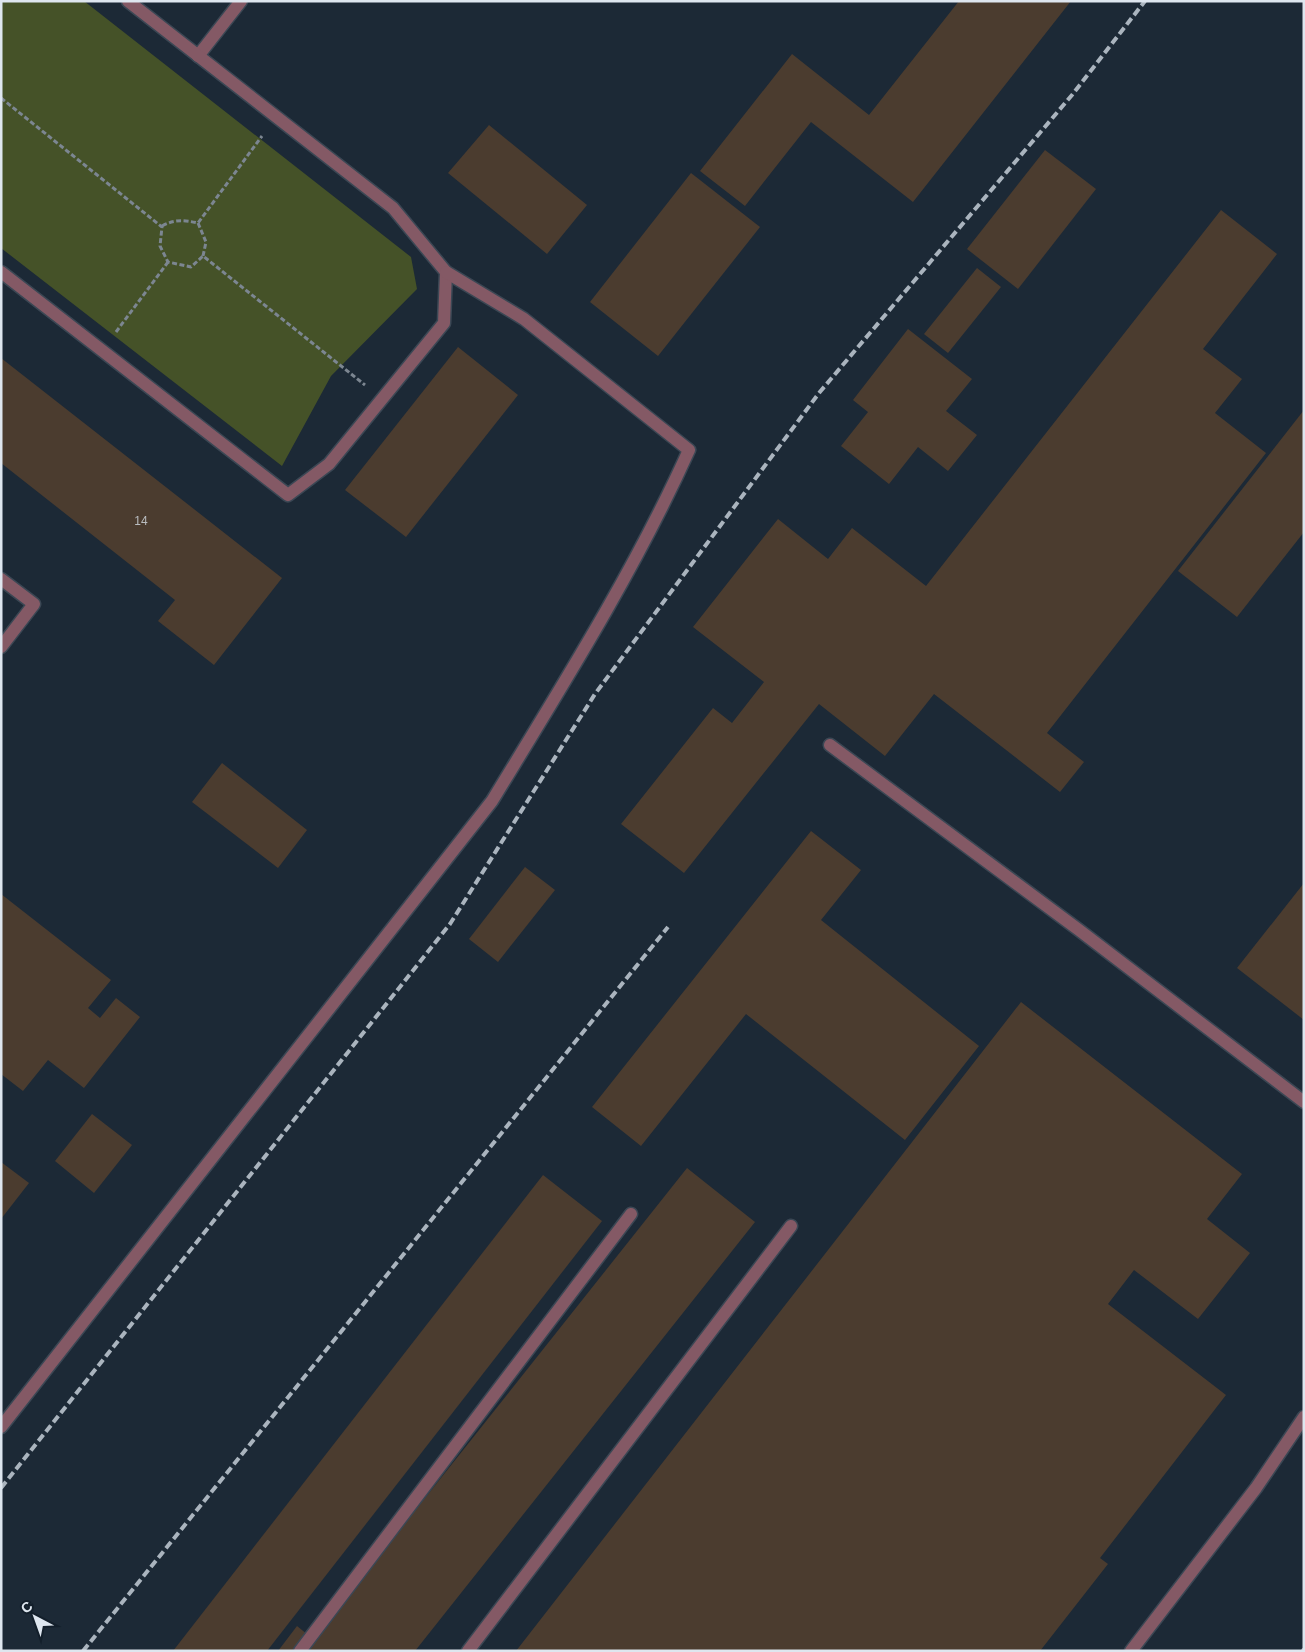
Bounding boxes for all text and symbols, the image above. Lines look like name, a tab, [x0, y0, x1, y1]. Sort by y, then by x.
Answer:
house number: 14	[134, 514, 148, 528]
north arrow	[10, 1592, 60, 1642]
text: С	[17, 1598, 36, 1617]

